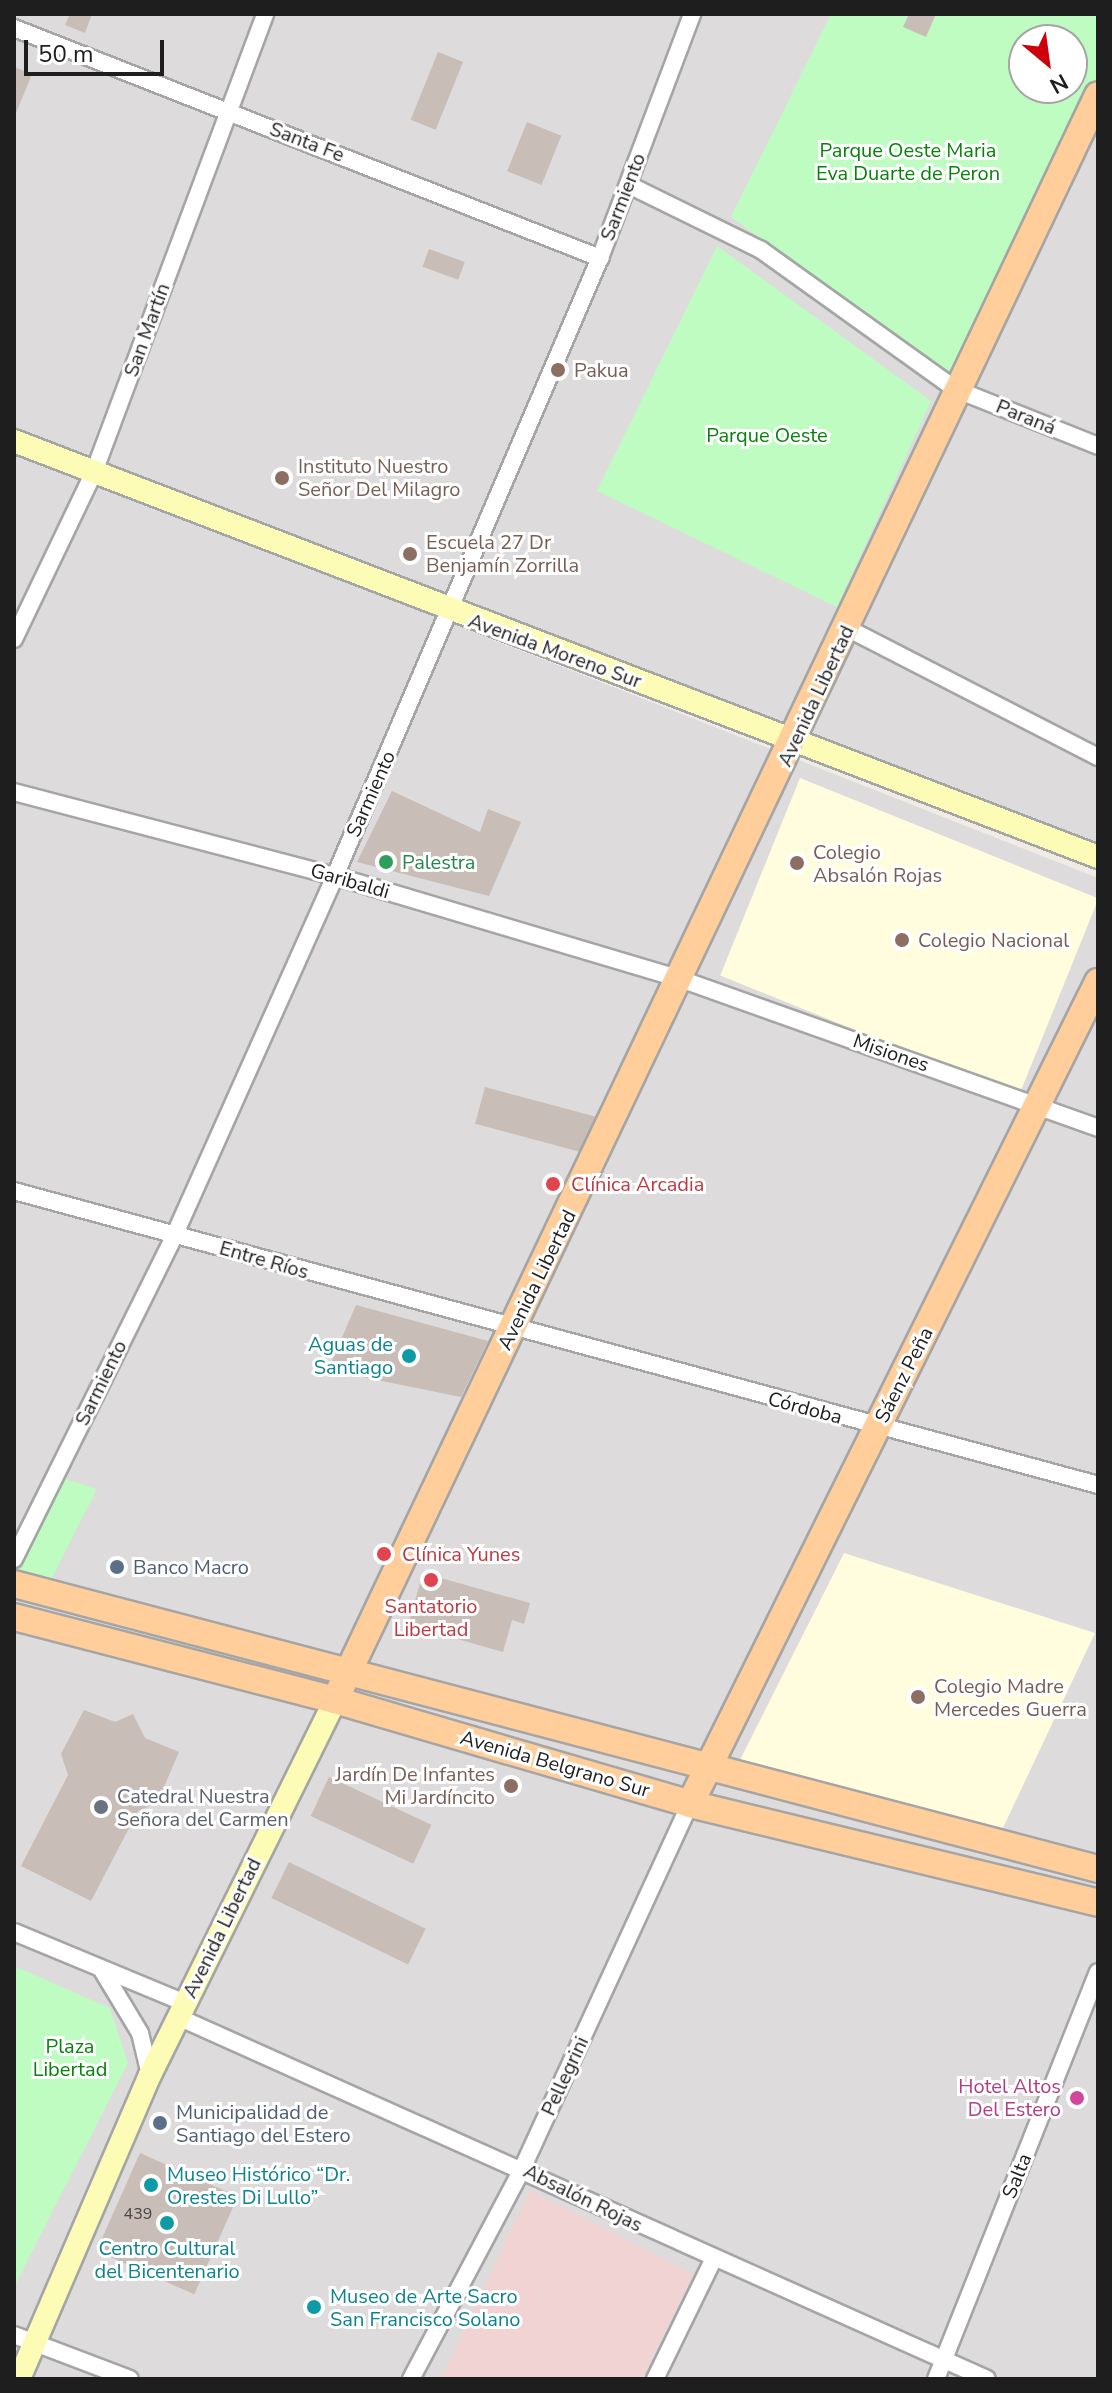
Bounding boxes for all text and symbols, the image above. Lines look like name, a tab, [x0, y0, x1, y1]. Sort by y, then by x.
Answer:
scale bar	[28, 24, 168, 74]
north arrow	[1008, 24, 1088, 104]
text: 50 m	[38, 38, 94, 70]
text: N	[1044, 66, 1073, 100]
street label: Santa Fe	[266, 117, 348, 167]
park label: Parque Oeste Maria Eva Duarte de Peron	[816, 139, 1000, 186]
street label: Sarmiento	[595, 150, 651, 244]
street label: San Martín	[119, 280, 175, 380]
place label: Pakua	[574, 358, 629, 382]
marker: Pakua	[549, 361, 567, 379]
street label: Paraná	[993, 394, 1059, 440]
park label: Parque Oeste	[706, 423, 828, 447]
place label: Instituto Nuestro Señor Del Milagro	[298, 454, 460, 501]
marker: Instituto Nuestro Señor Del Milagro	[273, 469, 291, 487]
place label: Escuela 27 Dr Benjamín Zorrilla	[426, 530, 579, 577]
marker: Escuela 27 Dr Benjamín Zorrilla	[401, 545, 419, 563]
street label: Avenida Moreno Sur	[465, 609, 645, 693]
street label: Avenida Libertad	[773, 622, 859, 770]
street label: Sarmiento	[341, 747, 401, 841]
place label: Colegio Absalón Rojas	[813, 840, 942, 887]
place label: Palestra	[402, 850, 475, 874]
marker: Palestra	[377, 853, 395, 871]
marker: Colegio Absalón Rojas	[788, 854, 806, 872]
street label: Garibaldi	[308, 858, 392, 904]
place label: Colegio Nacional	[918, 928, 1069, 952]
marker: Colegio Nacional	[893, 931, 911, 949]
street label: Misiones	[850, 1029, 932, 1077]
place label: Clínica Arcadia	[571, 1172, 704, 1196]
marker: Clínica Arcadia	[542, 1173, 564, 1195]
street label: Avenida Libertad	[493, 1206, 581, 1354]
street label: Entre Ríos	[217, 1236, 311, 1284]
street label: Sáenz Peña	[870, 1323, 938, 1427]
place label: Aguas de Santiago	[308, 1332, 393, 1379]
street label: Sarmiento	[70, 1336, 132, 1430]
marker: Aguas de Santiago	[400, 1347, 418, 1365]
street label: Córdoba	[765, 1387, 845, 1429]
place label: Clínica Yunes	[402, 1542, 520, 1566]
marker: Clínica Yunes	[373, 1543, 395, 1565]
place label: Banco Macro	[133, 1555, 249, 1579]
marker: Banco Macro	[108, 1558, 126, 1576]
marker: Santatorio Libertad	[420, 1569, 442, 1591]
place label: Santatorio Libertad	[385, 1594, 477, 1641]
place label: Colegio Madre Mercedes Guerra	[934, 1674, 1087, 1721]
marker: Colegio Madre Mercedes Guerra	[909, 1688, 927, 1706]
street label: Avenida Belgrano Sur	[458, 1725, 652, 1803]
place label: Jardín De Infantes Mi Jardíncito	[335, 1762, 495, 1809]
marker: Jardín De Infantes Mi Jardíncito	[502, 1777, 520, 1795]
place label: Catedral Nuestra Señora del Carmen	[117, 1784, 289, 1831]
marker: Catedral Nuestra Señora del Carmen	[92, 1798, 110, 1816]
street label: Avenida Libertad	[178, 1854, 266, 2002]
street label: Pellegrini	[536, 2033, 594, 2119]
park label: Plaza Libertad	[33, 2034, 107, 2081]
place label: Hotel Altos Del Estero	[958, 2074, 1061, 2121]
marker: Hotel Altos Del Estero	[1068, 2089, 1086, 2107]
place label: Municipalidad de Santiago del Estero	[176, 2100, 351, 2147]
marker: Municipalidad de Santiago del Estero	[151, 2114, 169, 2132]
street label: Salta	[997, 2150, 1037, 2202]
street label: Absalón Rojas	[520, 2159, 646, 2237]
place label: Museo Histórico “Dr. Orestes Di Lullo”	[167, 2162, 350, 2209]
marker: Museo Histórico “Dr. Orestes Di Lullo”	[142, 2176, 160, 2194]
house number: 439	[124, 2204, 152, 2224]
marker: Centro Cultural del Bicentenario	[158, 2214, 176, 2232]
place label: Centro Cultural del Bicentenario	[95, 2236, 239, 2283]
place label: Museo de Arte Sacro San Francisco Solano	[330, 2284, 520, 2331]
marker: Museo de Arte Sacro San Francisco Solano	[305, 2298, 323, 2316]

